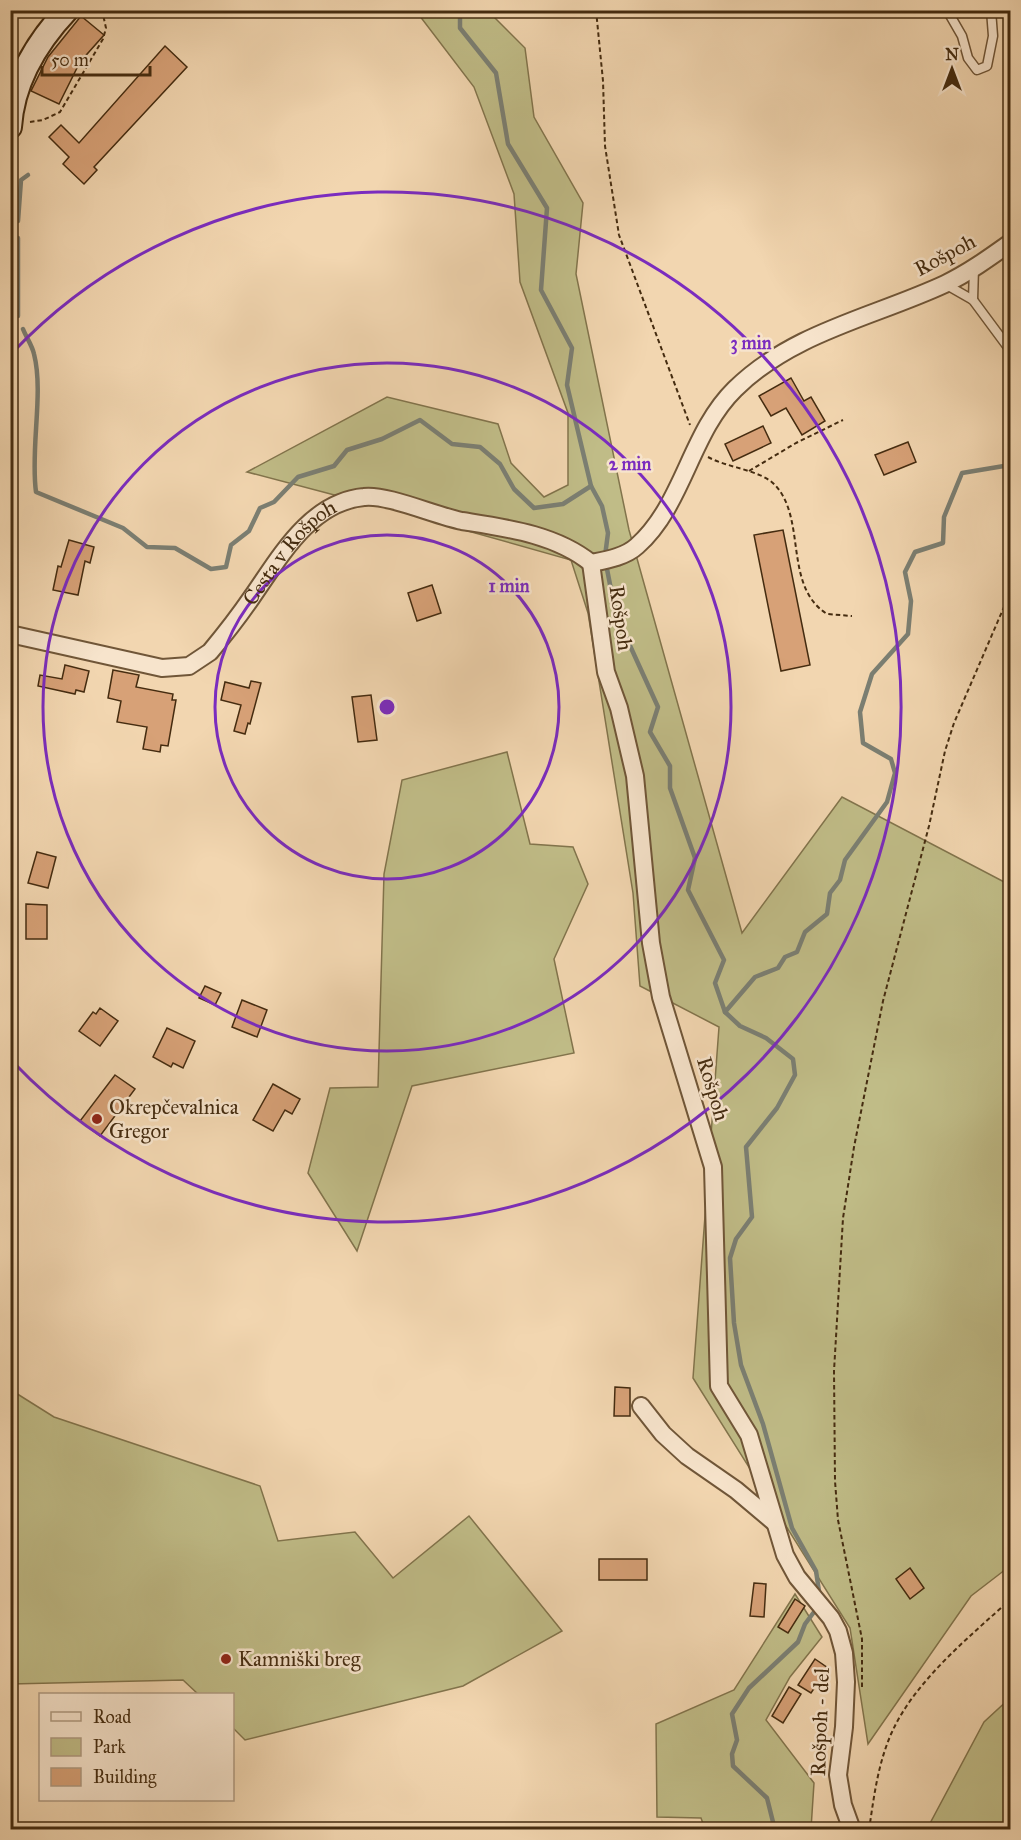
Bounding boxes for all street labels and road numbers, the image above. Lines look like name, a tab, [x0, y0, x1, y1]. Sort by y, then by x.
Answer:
street label: Rošpoh	[910, 228, 980, 282]
street label: Cesta v Rošpoh	[237, 494, 341, 610]
street label: Rošpoh	[604, 584, 638, 653]
street label: Rošpoh	[691, 1054, 735, 1125]
street label: Rošpoh - del	[805, 1667, 835, 1777]

